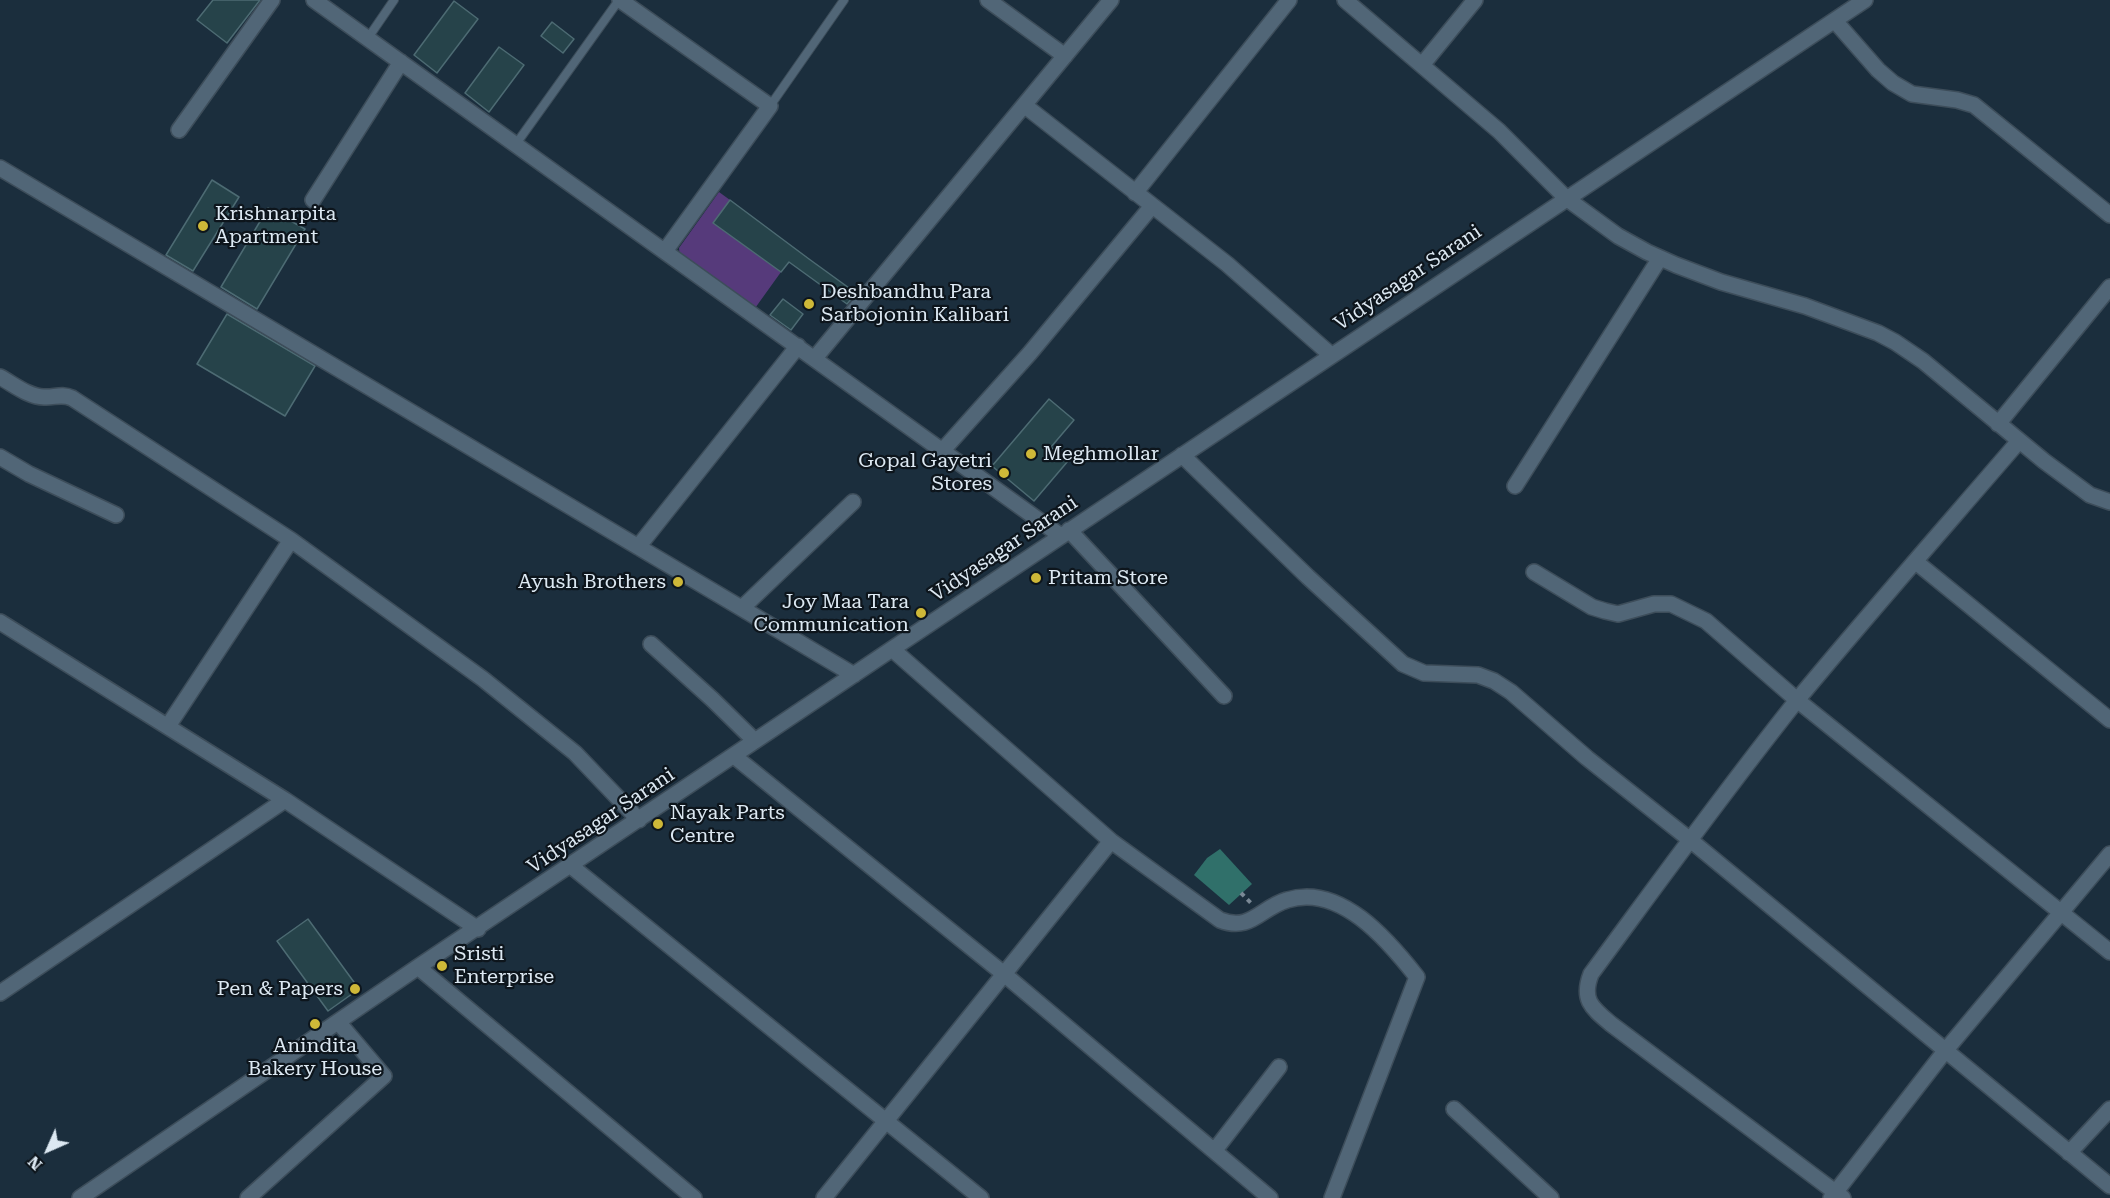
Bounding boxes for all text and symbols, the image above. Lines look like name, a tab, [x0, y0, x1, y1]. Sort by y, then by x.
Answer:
place label: Krishnarpita Apartment	[215, 202, 336, 249]
marker: Krishnarpita Apartment	[196, 219, 210, 233]
street label: Vidyasagar Sarani	[1330, 220, 1486, 336]
place label: Deshbandhu Para Sarbojonin Kalibari	[821, 280, 1009, 327]
marker: Deshbandhu Para Sarbojonin Kalibari	[802, 297, 816, 311]
place label: Meghmollar	[1043, 442, 1159, 466]
marker: Meghmollar	[1024, 447, 1038, 461]
place label: Gopal Gayetri Stores	[858, 449, 992, 496]
marker: Gopal Gayetri Stores	[997, 466, 1011, 480]
street label: Vidyasagar Sarani	[926, 491, 1082, 607]
place label: Pritam Store	[1048, 566, 1168, 590]
place label: Ayush Brothers	[518, 570, 666, 594]
marker: Pritam Store	[1029, 571, 1043, 585]
marker: Ayush Brothers	[671, 575, 685, 589]
place label: Joy Maa Tara Communication	[753, 590, 909, 637]
marker: Joy Maa Tara Communication	[914, 606, 928, 620]
street label: Vidyasagar Sarani	[523, 763, 679, 879]
place label: Nayak Parts Centre	[670, 801, 785, 848]
marker: Nayak Parts Centre	[651, 817, 665, 831]
place label: Sristi Enterprise	[454, 942, 554, 989]
marker: Sristi Enterprise	[435, 959, 449, 973]
place label: Pen & Papers	[217, 977, 343, 1001]
marker: Pen & Papers	[348, 982, 362, 996]
marker: Anindita Bakery House	[308, 1017, 322, 1031]
place label: Anindita Bakery House	[248, 1034, 382, 1081]
north arrow	[18, 1120, 78, 1180]
text: N	[24, 1152, 46, 1174]

